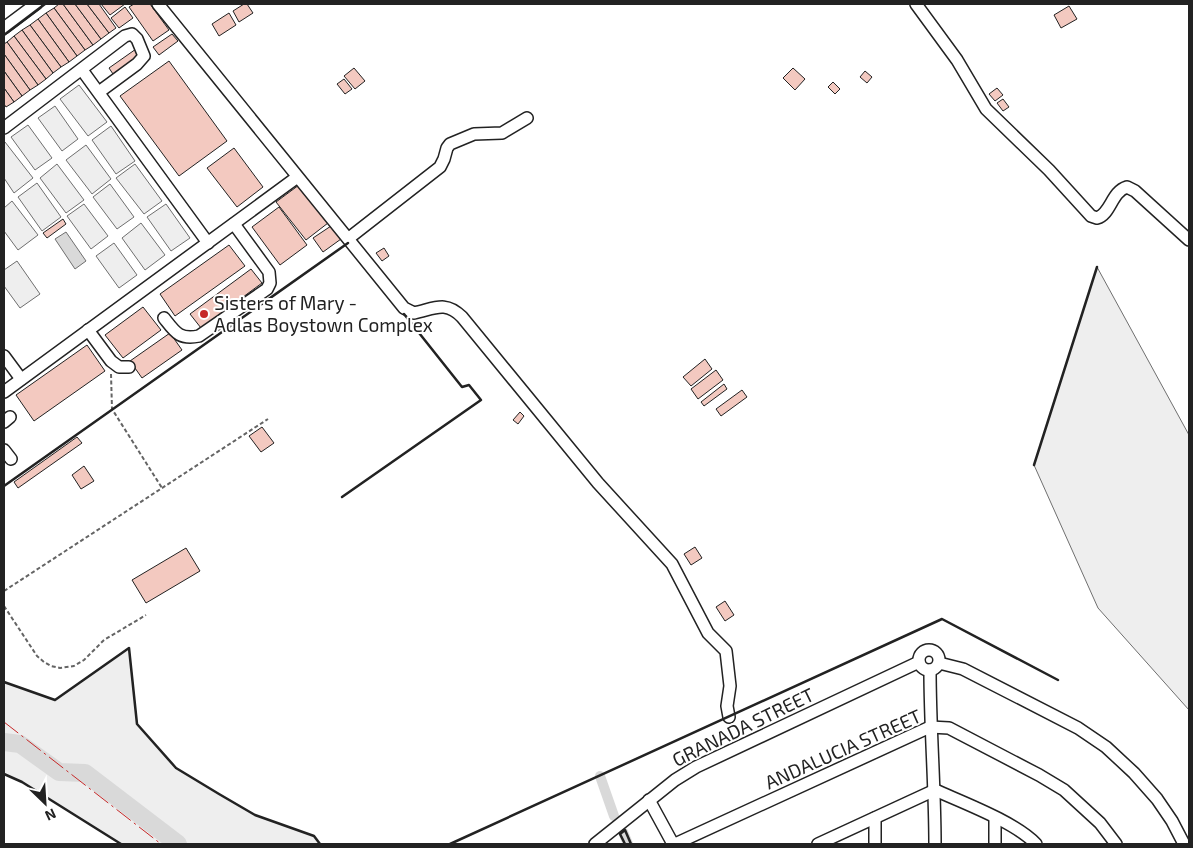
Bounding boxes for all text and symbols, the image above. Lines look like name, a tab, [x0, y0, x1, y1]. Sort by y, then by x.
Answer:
place label: Sisters of Mary - Adlas Boystown Complex	[214, 291, 433, 336]
marker: Sisters of Mary - Adlas Boystown Complex	[198, 308, 210, 320]
street label: GRANADA STREET	[668, 682, 817, 771]
street label: ANDALUCIA STREET	[761, 704, 925, 793]
north arrow	[20, 778, 70, 828]
text: N	[43, 805, 59, 825]

